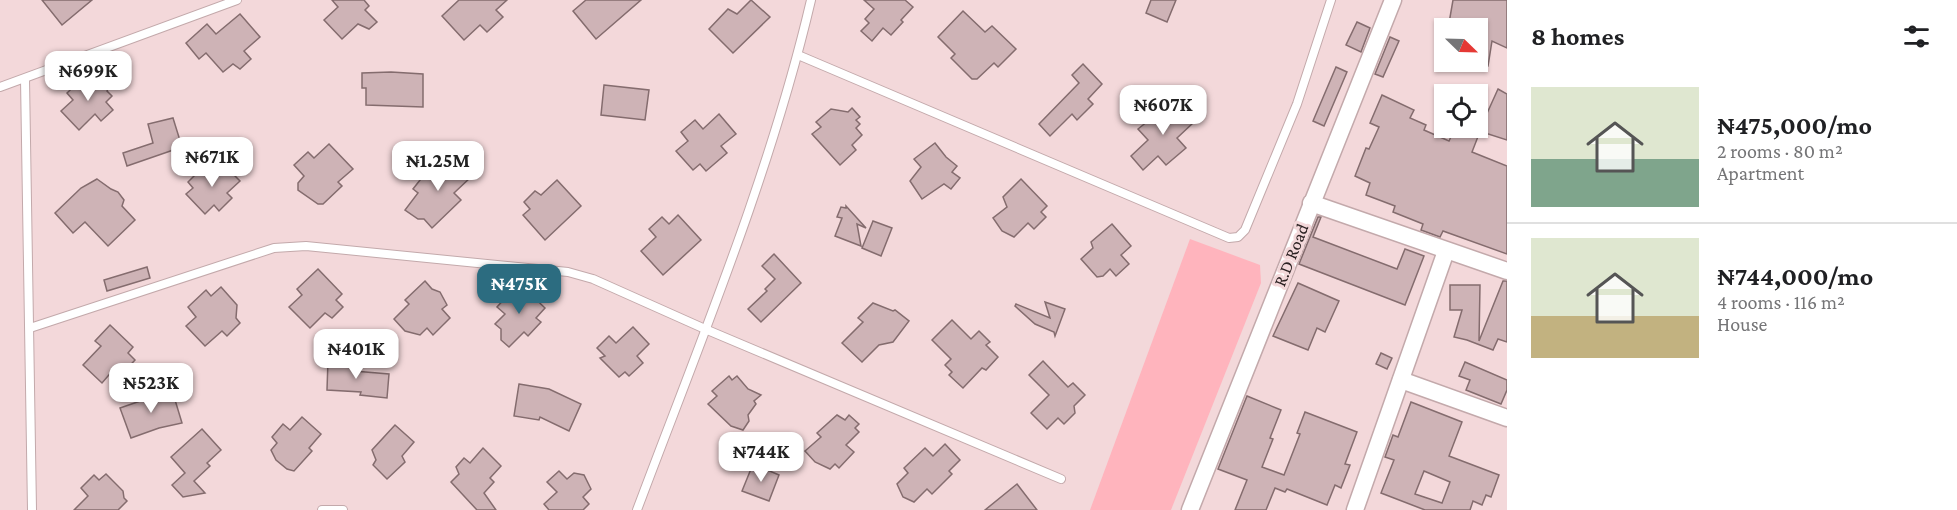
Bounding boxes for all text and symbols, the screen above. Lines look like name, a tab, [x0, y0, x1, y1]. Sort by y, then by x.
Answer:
north arrow	[1434, 18, 1488, 72]
map controls	[1434, 18, 1488, 138]
icon: filters	[1900, 20, 1933, 53]
text: 8 homes	[1531, 22, 1624, 51]
pin: ₦699K	[46, 51, 130, 102]
text: ₦699K	[59, 59, 117, 81]
button: locate	[1434, 84, 1488, 138]
pin: ₦607K	[1121, 85, 1205, 136]
text: ₦607K	[1134, 93, 1192, 115]
icon: home	[1579, 111, 1651, 183]
text: ₦475,000/mo	[1717, 111, 1872, 140]
pin: ₦671K	[170, 137, 254, 188]
text: 2 rooms · 80 m²	[1717, 140, 1843, 162]
pin: ₦1.25M	[389, 141, 487, 192]
text: ₦671K	[185, 145, 239, 167]
text: ₦1.25M	[406, 149, 470, 171]
text: Apartment	[1717, 162, 1804, 184]
street label: R.D Road	[1269, 220, 1313, 289]
icon: home	[1579, 262, 1651, 334]
text: ₦744,000/mo	[1717, 262, 1873, 291]
pin: ₦475K	[477, 264, 561, 315]
text: ₦475K	[491, 272, 547, 294]
text: 4 rooms · 116 m²	[1717, 291, 1845, 313]
text: House	[1717, 313, 1767, 335]
pin: ₦401K	[314, 329, 398, 380]
text: ₦401K	[328, 337, 384, 359]
pin: ₦523K	[109, 363, 193, 414]
text: ₦523K	[123, 371, 179, 393]
pin: ₦744K	[719, 432, 803, 483]
text: ₦744K	[733, 440, 789, 462]

